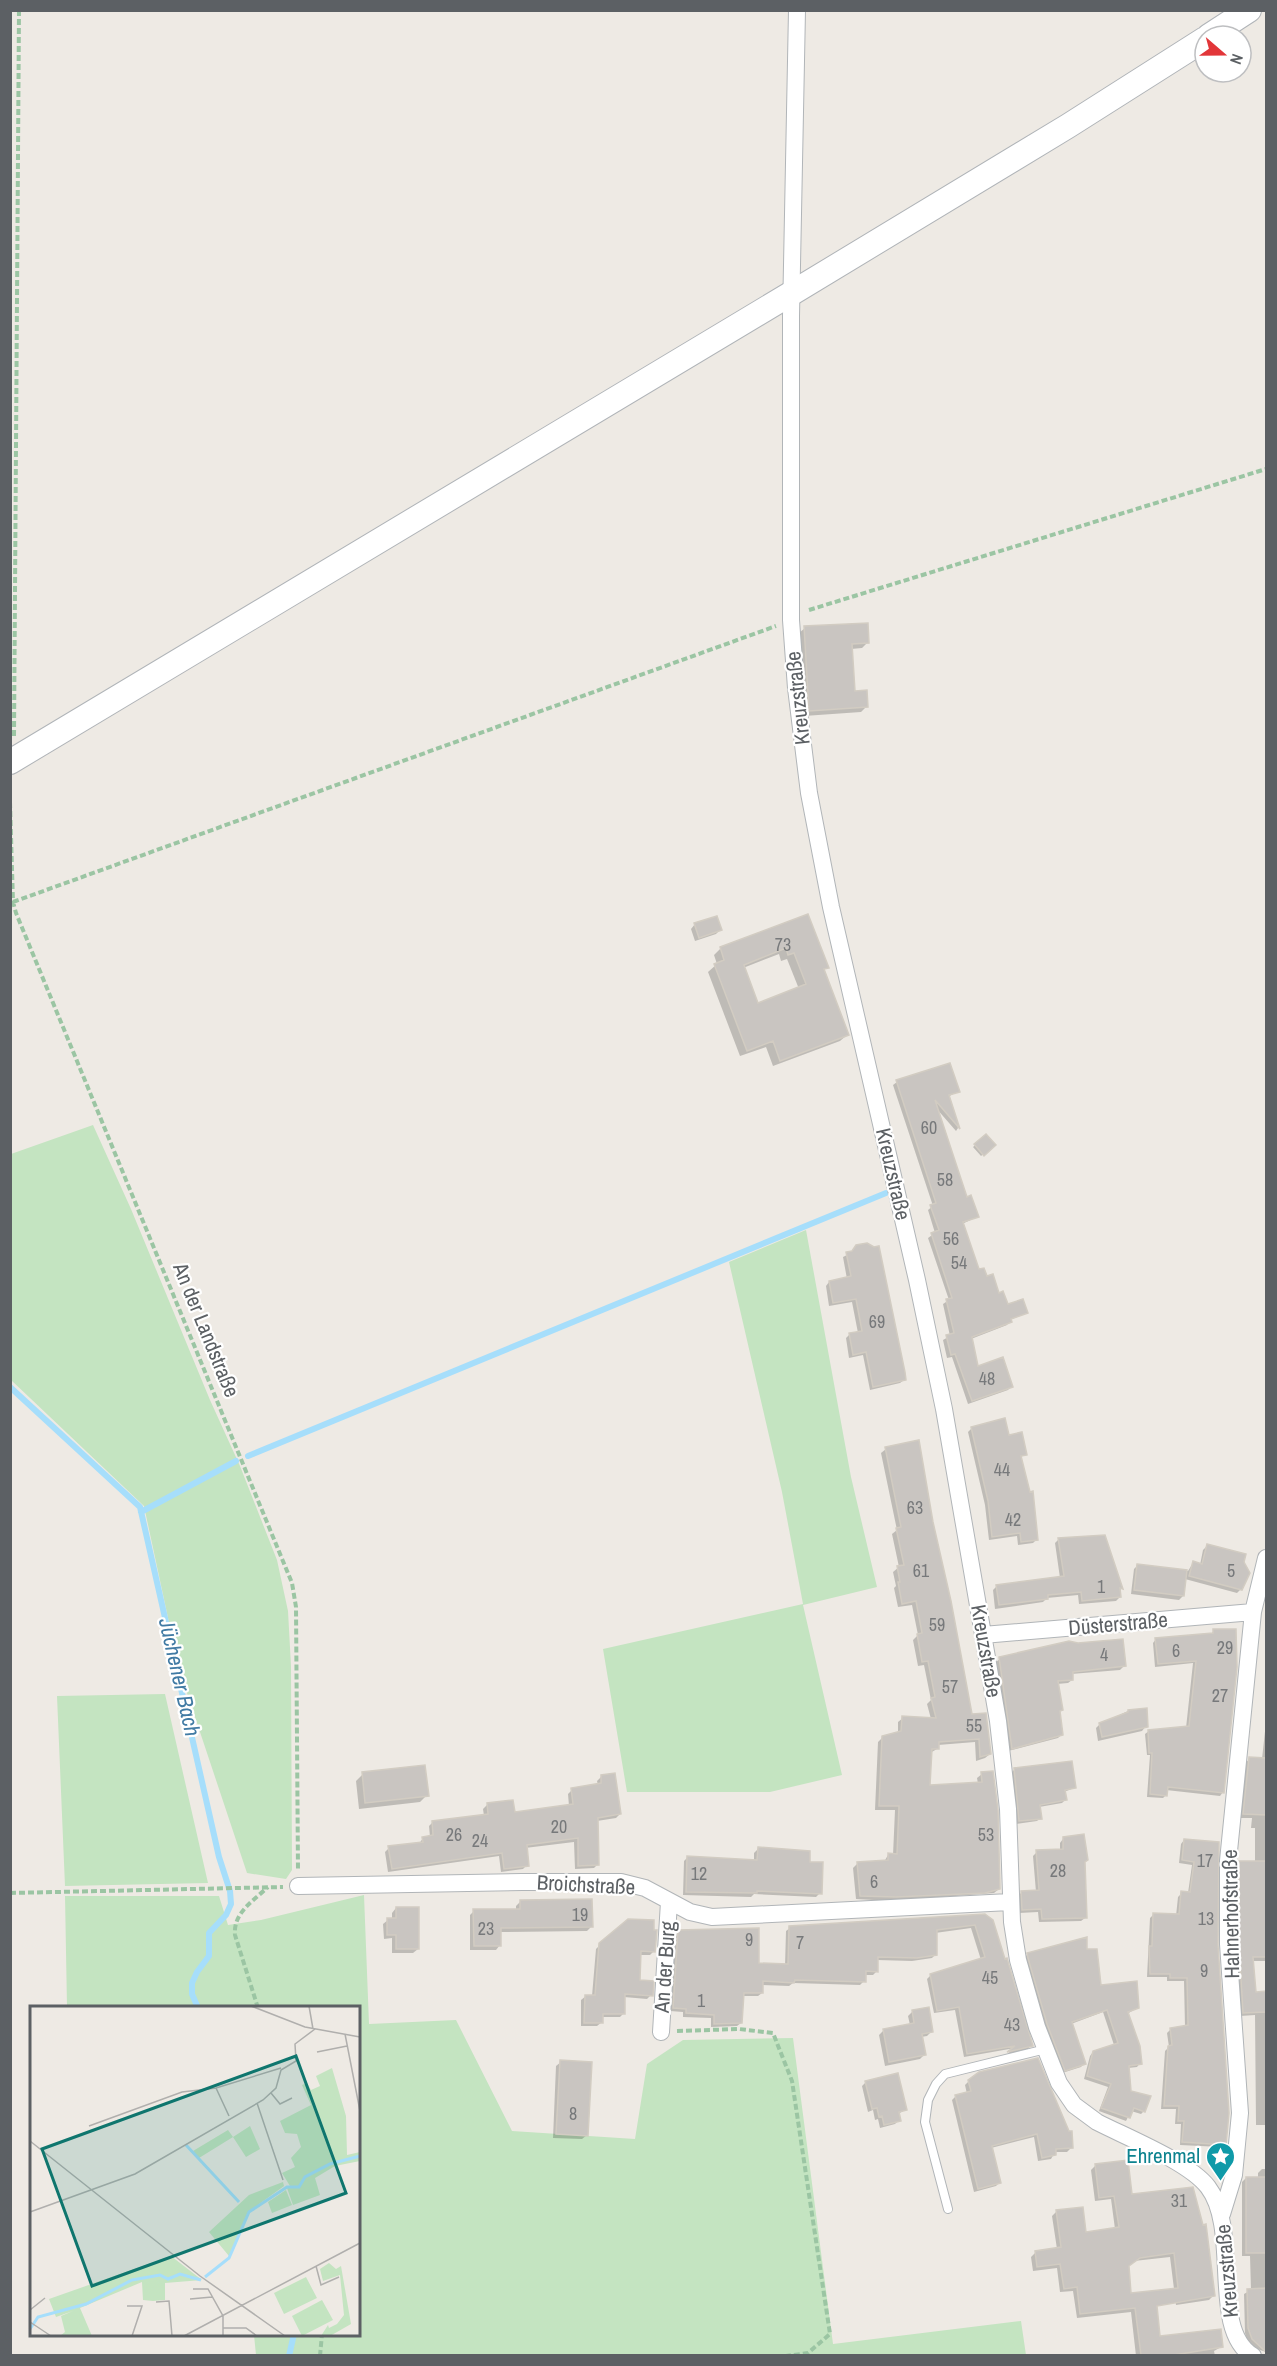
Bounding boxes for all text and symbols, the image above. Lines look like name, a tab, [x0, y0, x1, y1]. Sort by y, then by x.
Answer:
north arrow	[1193, 24, 1253, 84]
text: N	[1225, 51, 1249, 67]
street label: Kreuzstraße	[778, 650, 817, 746]
house number: 73	[775, 932, 791, 957]
house number: 60	[921, 1115, 937, 1140]
street label: Kreuzstraße	[869, 1125, 918, 1223]
house number: 58	[937, 1167, 953, 1192]
house number: 56	[943, 1226, 959, 1251]
house number: 54	[951, 1250, 967, 1275]
street label: An der Landstraße	[166, 1257, 247, 1401]
house number: 69	[869, 1309, 885, 1334]
house number: 48	[979, 1366, 995, 1391]
house number: 44	[994, 1457, 1010, 1482]
house number: 63	[907, 1495, 923, 1520]
house number: 42	[1005, 1507, 1021, 1532]
house number: 61	[913, 1558, 930, 1583]
house number: 5	[1227, 1558, 1235, 1583]
house number: 1	[1097, 1574, 1106, 1599]
street label: Kreuzstraße	[964, 1602, 1009, 1700]
street label: Düsterstraße	[1067, 1605, 1169, 1642]
house number: 59	[929, 1612, 945, 1637]
water label: Jüchener Bach	[152, 1614, 208, 1739]
house number: 29	[1217, 1635, 1233, 1660]
house number: 6	[1172, 1638, 1180, 1663]
house number: 4	[1100, 1642, 1108, 1667]
house number: 57	[942, 1674, 958, 1699]
house number: 27	[1212, 1683, 1228, 1708]
house number: 55	[966, 1713, 982, 1738]
house number: 20	[551, 1814, 567, 1839]
house number: 26	[446, 1822, 462, 1847]
house number: 53	[978, 1822, 994, 1847]
house number: 24	[472, 1828, 488, 1853]
house number: 17	[1197, 1848, 1213, 1873]
street label: Hahnerhofstraße	[1215, 1849, 1246, 1979]
house number: 28	[1050, 1858, 1066, 1883]
house number: 12	[691, 1861, 707, 1886]
street label: Broichstraße	[536, 1867, 636, 1902]
house number: 6	[870, 1869, 878, 1894]
house number: 19	[572, 1902, 588, 1927]
house number: 13	[1198, 1906, 1214, 1931]
house number: 23	[478, 1916, 494, 1941]
street label: An der Burg	[647, 1920, 682, 2015]
house number: 9	[745, 1927, 753, 1952]
house number: 7	[796, 1930, 804, 1955]
house number: 9	[1200, 1958, 1208, 1983]
house number: 45	[982, 1965, 998, 1990]
house number: 1	[697, 1988, 706, 2013]
inset map	[30, 2006, 360, 2336]
house number: 43	[1004, 2012, 1020, 2037]
house number: 8	[569, 2101, 577, 2126]
place icon: Ehrenmal	[1205, 2140, 1237, 2182]
place label: Ehrenmal	[1126, 2141, 1200, 2170]
house number: 31	[1171, 2188, 1188, 2213]
street label: Kreuzstraße	[1208, 2223, 1245, 2319]

